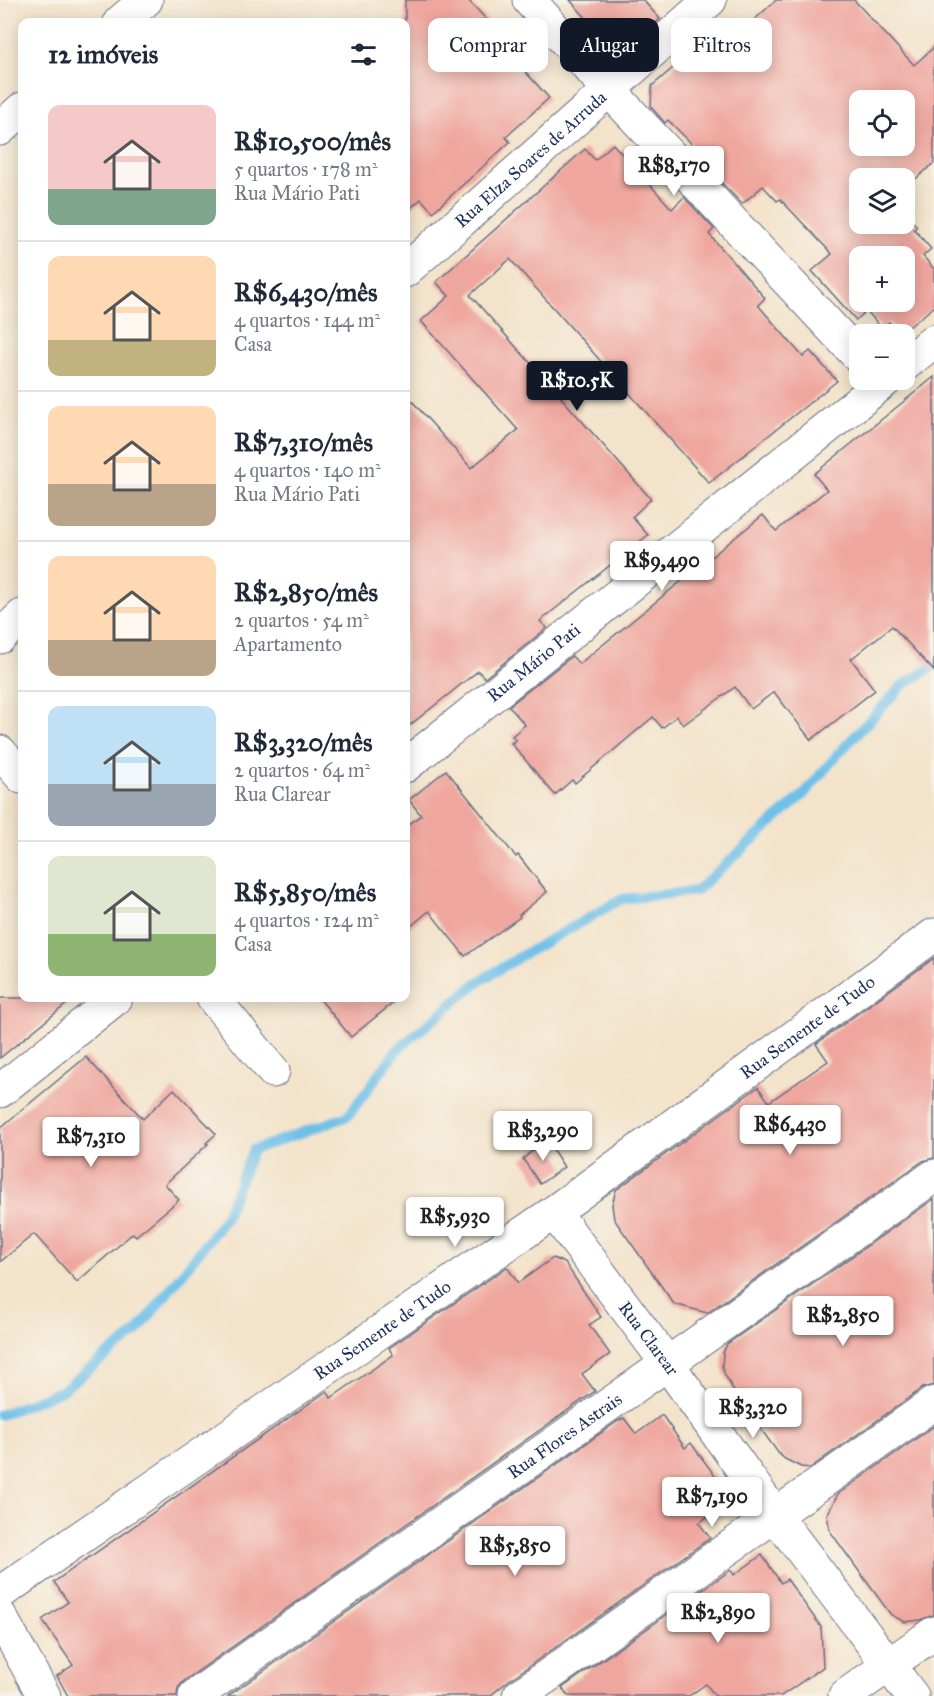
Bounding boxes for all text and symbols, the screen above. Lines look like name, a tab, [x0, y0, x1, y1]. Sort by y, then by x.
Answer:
chip: Comprar	[428, 18, 548, 72]
chip: Alugar	[560, 18, 659, 72]
chip: Filtros	[671, 18, 772, 72]
text: 12 imóveis	[48, 38, 158, 70]
icon: filters	[347, 38, 380, 71]
street label: Rua Elza Soares de Arruda	[450, 86, 611, 233]
map controls	[849, 90, 915, 390]
button: locate	[849, 90, 915, 156]
text: R$10,500/mês	[234, 125, 391, 157]
icon: home	[96, 129, 168, 201]
pin: R$8,170	[619, 146, 729, 197]
text: R$8,170	[638, 153, 710, 177]
text: 5 quartos · 178 m²	[234, 157, 378, 181]
button: layers	[849, 168, 915, 234]
text: Rua Mário Pati	[234, 181, 360, 205]
button: +	[849, 246, 915, 312]
text: R$6,430/mês	[234, 276, 378, 308]
icon: home	[96, 280, 168, 352]
text: 4 quartos · 144 m²	[234, 308, 380, 332]
button: −	[849, 324, 915, 390]
text: Casa	[234, 332, 272, 356]
pin: R$10.5K	[522, 361, 632, 412]
text: R$10.5K	[541, 368, 613, 392]
text: R$7,310/mês	[234, 426, 373, 458]
icon: home	[96, 430, 168, 502]
text: 4 quartos · 140 m²	[234, 458, 381, 482]
text: Rua Mário Pati	[234, 482, 360, 506]
pin: R$9,490	[607, 541, 717, 592]
text: R$9,490	[624, 548, 700, 572]
text: R$2,850/mês	[234, 576, 378, 608]
icon: home	[96, 580, 168, 652]
text: 2 quartos · 54 m²	[234, 608, 369, 632]
street label: Rua Mário Pati	[483, 619, 585, 707]
text: Apartamento	[234, 632, 342, 656]
text: R$3,320/mês	[234, 726, 372, 758]
icon: home	[96, 730, 168, 802]
text: 2 quartos · 64 m²	[234, 758, 370, 782]
text: Rua Clarear	[234, 782, 330, 806]
text: R$5,850/mês	[234, 876, 376, 908]
icon: home	[96, 880, 168, 952]
text: 4 quartos · 124 m²	[234, 908, 379, 932]
text: Casa	[234, 932, 272, 956]
street label: Rua Semente de Tudo	[736, 971, 879, 1084]
pin: R$6,430	[735, 1105, 845, 1156]
pin: R$3,290	[488, 1111, 598, 1162]
text: R$6,430	[754, 1112, 826, 1136]
pin: R$7,310	[36, 1117, 146, 1168]
text: R$3,290	[507, 1118, 579, 1142]
text: R$7,310	[56, 1124, 126, 1148]
pin: R$5,930	[400, 1197, 510, 1248]
text: R$5,930	[420, 1204, 490, 1228]
street label: Rua Semente de Tudo	[309, 1275, 455, 1385]
pin: R$2,850	[788, 1296, 898, 1347]
street label: Rua Clarear	[614, 1297, 684, 1380]
text: R$2,850	[806, 1303, 880, 1327]
street label: Rua Flores Astrais	[503, 1388, 626, 1484]
pin: R$3,320	[698, 1388, 808, 1439]
text: R$3,320	[719, 1395, 787, 1419]
pin: R$7,190	[657, 1477, 767, 1528]
text: R$7,190	[676, 1484, 748, 1508]
pin: R$5,850	[460, 1526, 570, 1577]
text: R$5,850	[479, 1533, 551, 1557]
pin: R$2,890	[663, 1593, 773, 1644]
text: R$2,890	[681, 1600, 755, 1624]

